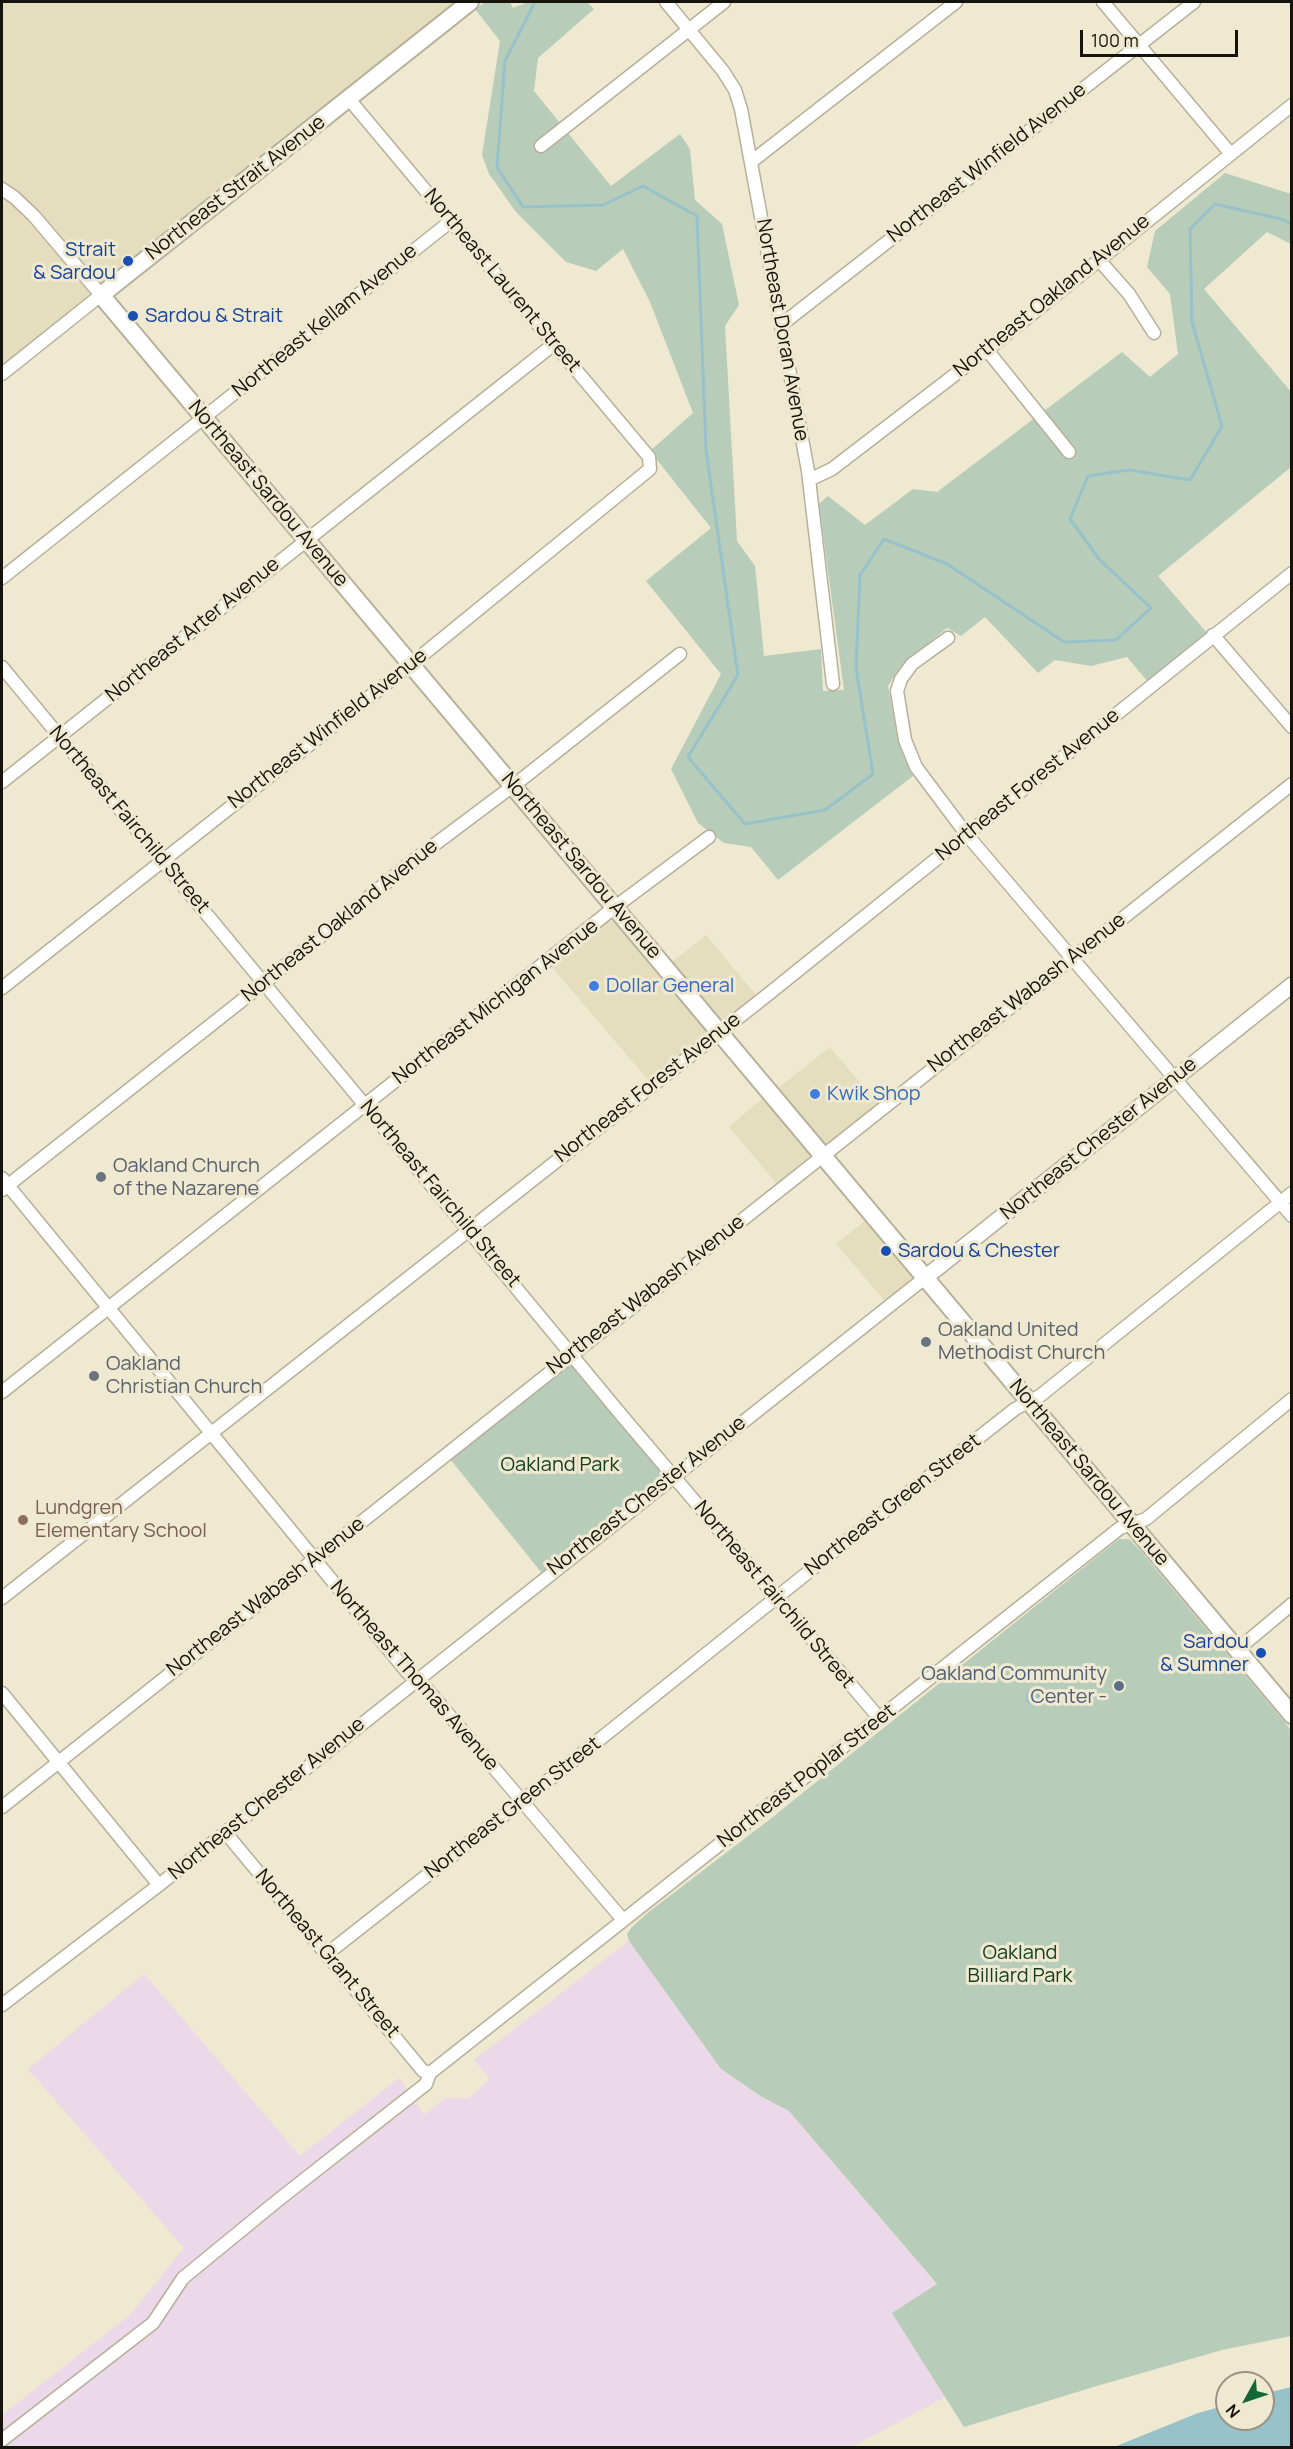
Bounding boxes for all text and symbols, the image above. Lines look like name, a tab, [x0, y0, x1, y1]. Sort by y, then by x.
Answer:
scale bar	[1083, 18, 1240, 56]
text: 100 m	[1091, 28, 1139, 52]
street label: Northeast Winfield Avenue	[883, 78, 1091, 248]
street label: Northeast Strait Avenue	[141, 110, 331, 266]
street label: Northeast Laurent Street	[418, 184, 586, 378]
street label: Northeast Oakland Avenue	[949, 210, 1155, 382]
street label: Northeast Doran Avenue	[751, 217, 813, 443]
place label: Strait & Sardou	[33, 238, 116, 285]
street label: Northeast Kellam Avenue	[228, 239, 422, 403]
marker: Strait & Sardou	[121, 254, 135, 268]
place label: Sardou & Strait	[145, 304, 283, 328]
marker: Sardou & Strait	[126, 309, 140, 323]
street label: Northeast Sardou Avenue	[183, 396, 353, 592]
street label: Northeast Arter Avenue	[101, 553, 285, 707]
street label: Northeast Winfield Avenue	[224, 644, 432, 814]
street label: Northeast Forest Avenue	[931, 704, 1125, 866]
street label: Northeast Fairchild Street	[44, 721, 214, 919]
street label: Northeast Sardou Avenue	[496, 768, 666, 964]
street label: Northeast Oakland Avenue	[237, 835, 443, 1007]
street label: Northeast Wabash Avenue	[923, 908, 1131, 1078]
street label: Northeast Michigan Avenue	[388, 914, 604, 1090]
place label: Dollar General	[606, 974, 735, 998]
marker: Dollar General	[587, 979, 601, 993]
street label: Northeast Forest Avenue	[550, 1008, 746, 1168]
street label: Northeast Chester Avenue	[996, 1053, 1202, 1225]
place label: Kwik Shop	[827, 1082, 921, 1106]
marker: Kwik Shop	[808, 1087, 822, 1101]
street label: Northeast Fairchild Street	[355, 1095, 525, 1293]
place label: Oakland Church of the Nazarene	[113, 1154, 260, 1201]
marker: Oakland Church of the Nazarene	[94, 1170, 108, 1184]
street label: Northeast Wabash Avenue	[542, 1210, 750, 1380]
place label: Sardou & Chester	[898, 1239, 1060, 1263]
marker: Sardou & Chester	[879, 1244, 893, 1258]
place label: Oakland United Methodist Church	[938, 1318, 1105, 1365]
marker: Oakland United Methodist Church	[919, 1335, 933, 1349]
place label: Oakland Christian Church	[106, 1352, 262, 1399]
marker: Oakland Christian Church	[87, 1369, 101, 1383]
street label: Northeast Sardou Avenue	[1004, 1375, 1174, 1571]
street label: Northeast Chester Avenue	[543, 1411, 751, 1581]
street label: Northeast Green Street	[800, 1429, 986, 1581]
park label: Oakland Park	[501, 1453, 619, 1477]
place label: Lundgren Elementary School	[35, 1496, 207, 1543]
street label: Northeast Fairchild Street	[689, 1496, 859, 1694]
street label: Northeast Wabash Avenue	[162, 1512, 370, 1682]
marker: Lundgren Elementary School	[16, 1513, 30, 1527]
street label: Northeast Thomas Avenue	[325, 1576, 503, 1776]
place label: Sardou & Sumner	[1160, 1630, 1249, 1677]
marker: Sardou & Sumner	[1254, 1646, 1268, 1660]
place label: Oakland Community Center -	[921, 1662, 1107, 1709]
marker: Oakland Community Center -	[1112, 1679, 1126, 1693]
street label: Northeast Poplar Street	[713, 1699, 901, 1853]
street label: Northeast Chester Avenue	[164, 1713, 370, 1885]
street label: Northeast Green Street	[420, 1732, 606, 1884]
street label: Northeast Grant Street	[250, 1865, 404, 2043]
park label: Oakland Billiard Park	[968, 1941, 1072, 1988]
north arrow	[1215, 2371, 1275, 2431]
text: N	[1221, 2400, 1245, 2423]

